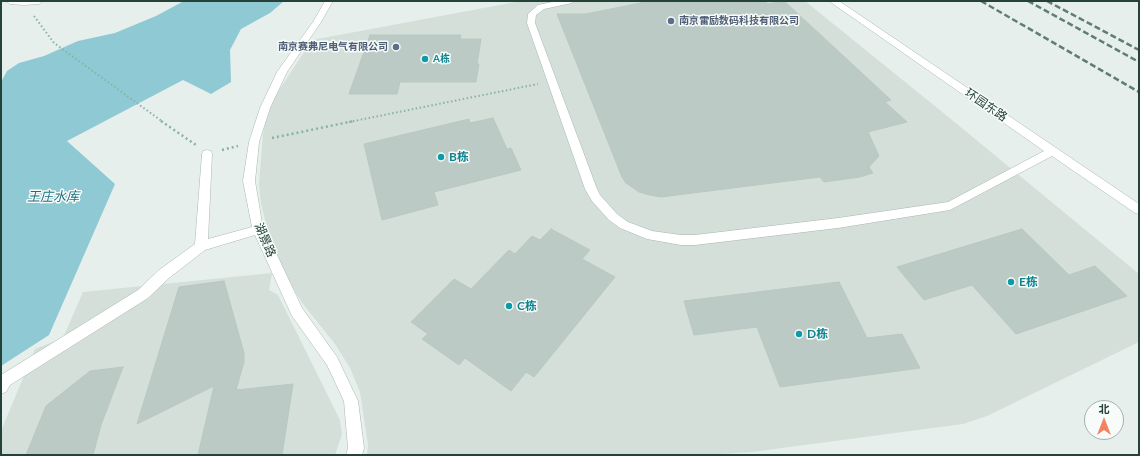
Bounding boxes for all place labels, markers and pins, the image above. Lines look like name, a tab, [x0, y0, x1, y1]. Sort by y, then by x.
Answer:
place label: 南京雷励数码科技有限公司	[679, 15, 799, 27]
marker: 南京雷励数码科技有限公司	[666, 16, 676, 26]
place label: 南京赛弗尼电气有限公司	[278, 41, 388, 53]
marker: 南京赛弗尼电气有限公司	[391, 42, 401, 52]
place label: A栋	[433, 53, 450, 65]
marker: A栋	[420, 54, 430, 64]
place label: B栋	[449, 150, 469, 164]
marker: B栋	[436, 152, 446, 162]
place label: E栋	[1019, 275, 1038, 289]
marker: E栋	[1006, 277, 1016, 287]
place label: C栋	[517, 299, 537, 313]
marker: C栋	[504, 301, 514, 311]
place label: D栋	[807, 327, 828, 341]
marker: D栋	[794, 329, 804, 339]

